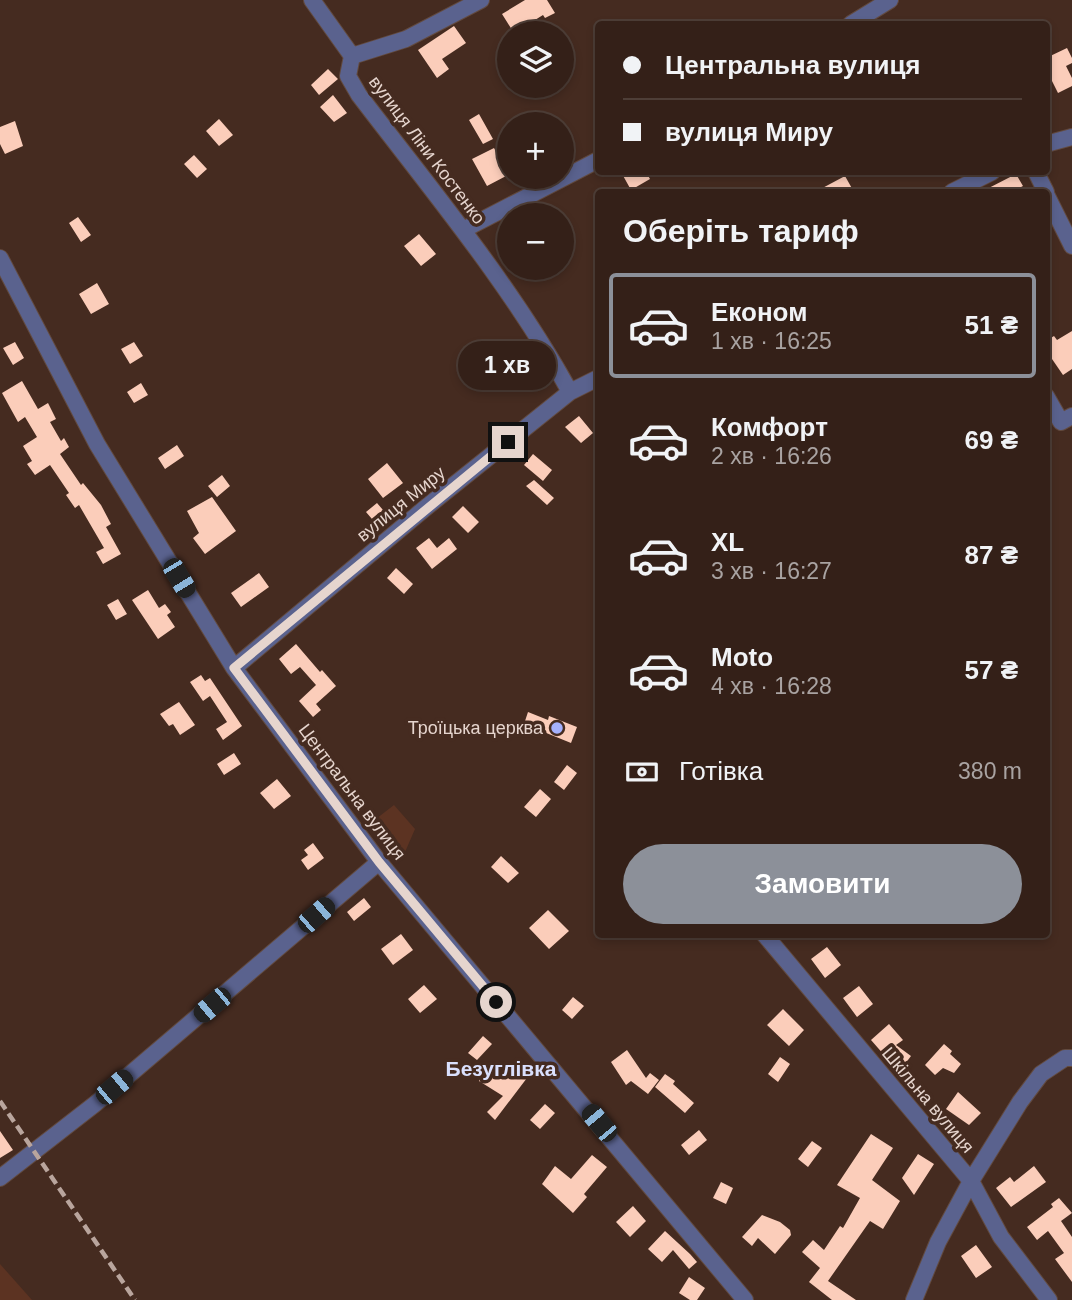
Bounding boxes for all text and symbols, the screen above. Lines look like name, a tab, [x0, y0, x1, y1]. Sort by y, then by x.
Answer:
map controls	[497, 21, 574, 280]
button: layers	[497, 21, 574, 98]
text: Центральна вулиця	[665, 50, 921, 80]
street label: вулиця Ліни Костенко	[365, 72, 489, 228]
button: +	[497, 112, 574, 189]
text: вулиця Миру	[665, 117, 833, 147]
button: −	[497, 203, 574, 280]
text: Оберіть тариф	[623, 213, 859, 249]
icon: car	[627, 294, 690, 357]
text: Економ	[711, 297, 807, 327]
text: 51 ₴	[965, 310, 1018, 340]
text: 1 хв · 16:25	[711, 328, 832, 354]
callout: 1 хв	[459, 340, 557, 390]
text: 1 хв	[484, 352, 530, 378]
icon: car	[627, 409, 690, 472]
text: Комфорт	[711, 412, 828, 442]
text: 69 ₴	[965, 425, 1018, 455]
route end	[492, 426, 524, 458]
text: 2 хв · 16:26	[711, 443, 832, 469]
street label: вулиця Миру	[353, 462, 449, 546]
icon: car	[627, 524, 690, 587]
text: XL	[711, 527, 744, 557]
text: 87 ₴	[965, 540, 1018, 570]
car	[160, 555, 199, 601]
text: 3 хв · 16:27	[711, 558, 832, 584]
icon: car	[627, 639, 690, 702]
text: Moto	[711, 642, 773, 672]
text: 57 ₴	[965, 655, 1018, 685]
text: 4 хв · 16:28	[711, 673, 832, 699]
place label: Троїцька церква	[408, 718, 544, 738]
street label: Центральна вулиця	[294, 720, 410, 864]
marker: Троїцька церква	[549, 720, 565, 736]
icon: cash	[623, 753, 661, 791]
text: Готівка	[679, 756, 763, 786]
text: 380 m	[958, 758, 1022, 784]
button: Замовити	[623, 844, 1022, 924]
car	[294, 893, 339, 937]
car	[190, 983, 235, 1027]
route start	[480, 986, 512, 1018]
street label: Шкільна вулиця	[878, 1043, 978, 1157]
district label: Безуглівка	[446, 1057, 557, 1080]
car	[92, 1065, 137, 1109]
car	[578, 1100, 621, 1146]

